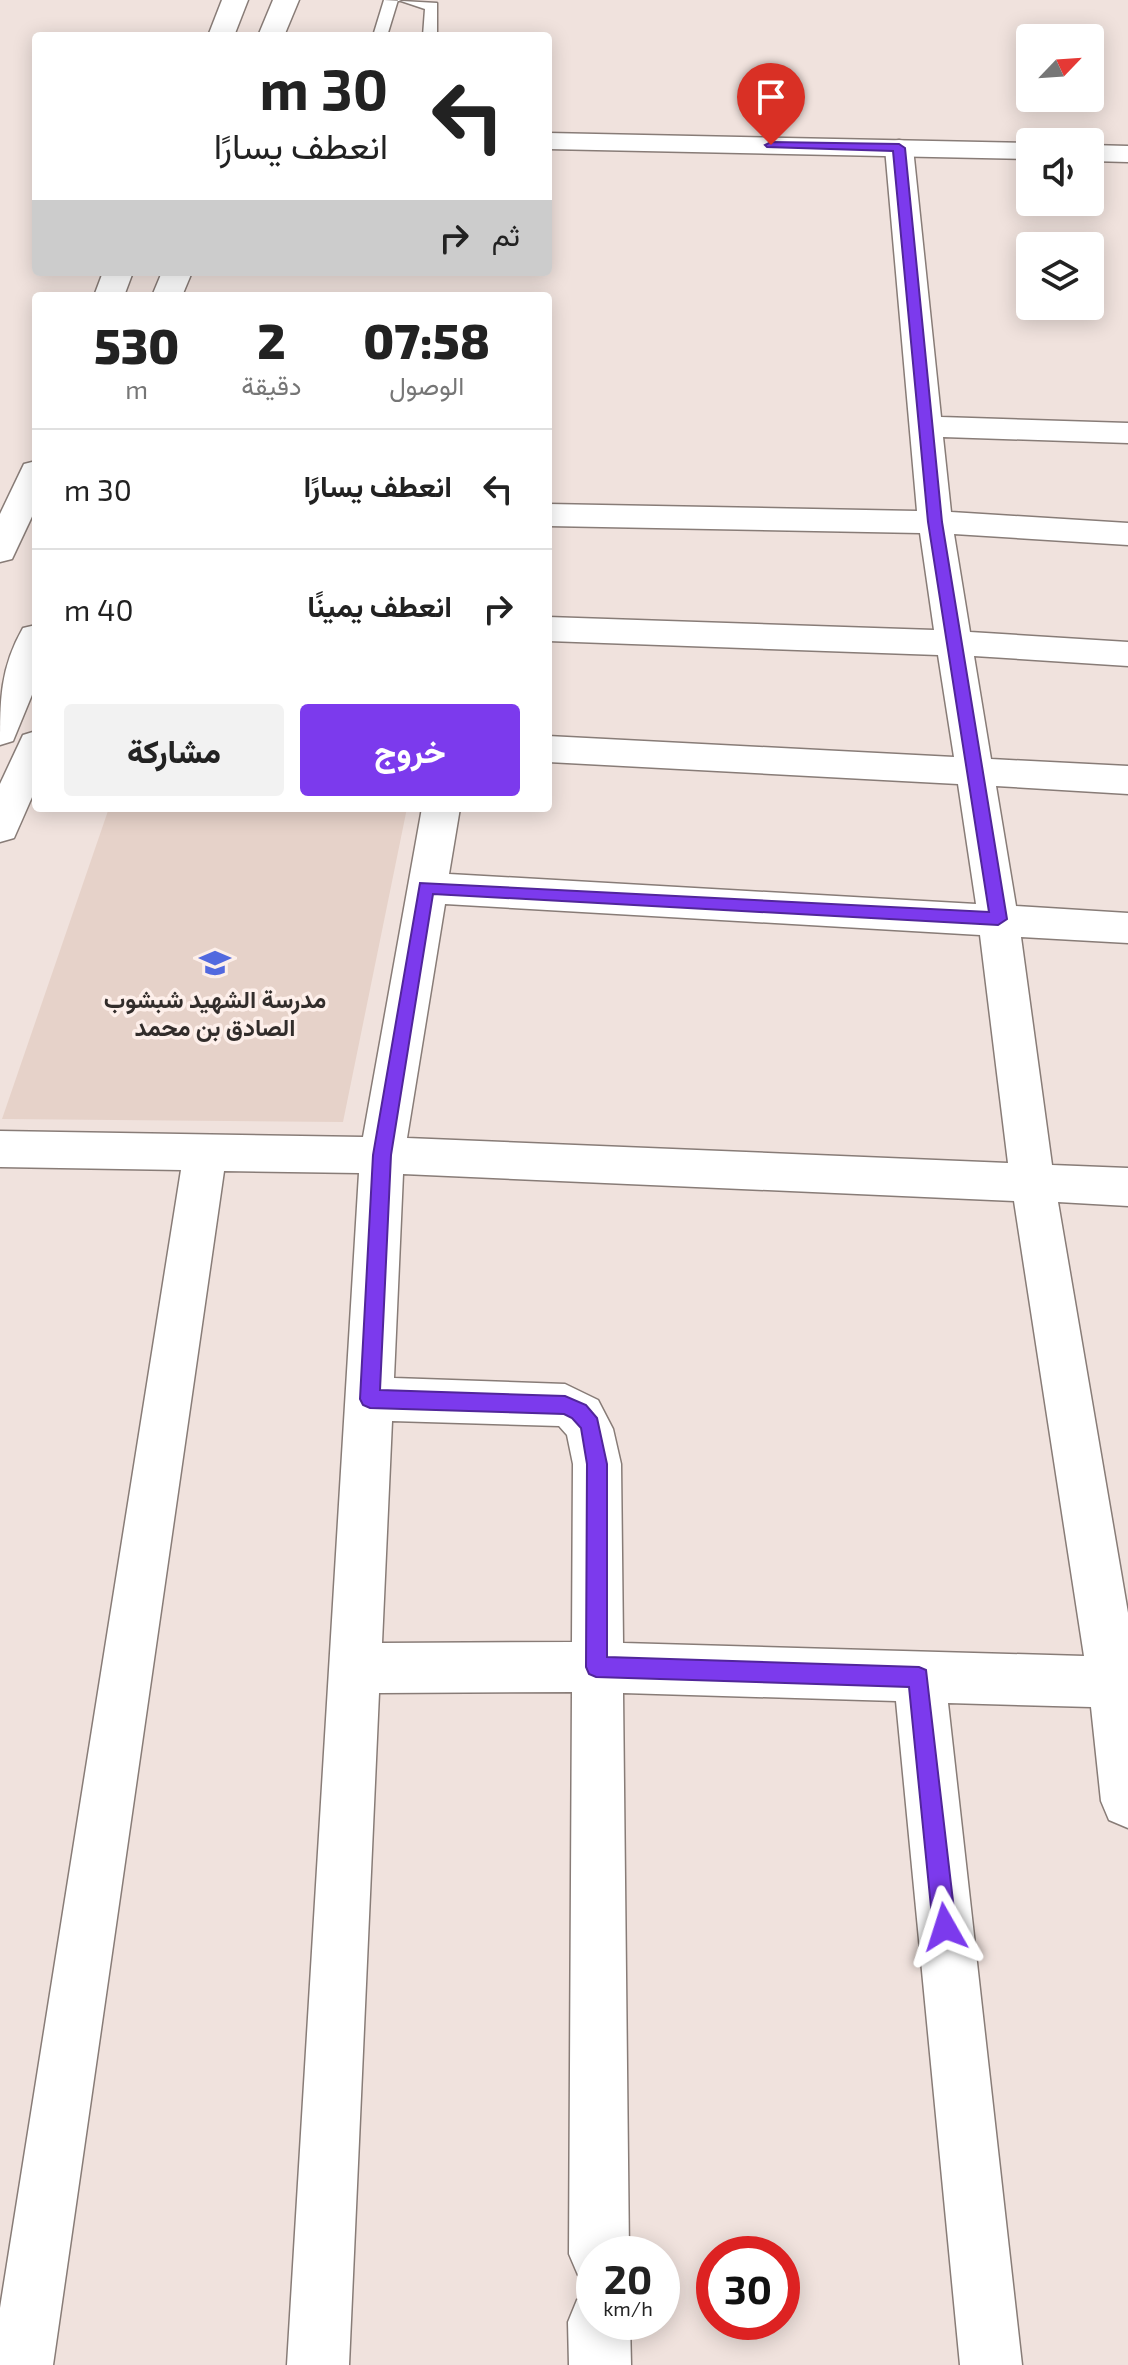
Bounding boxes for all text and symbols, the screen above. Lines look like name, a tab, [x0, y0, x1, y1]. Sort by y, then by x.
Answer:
north arrow	[1016, 24, 1104, 112]
map controls	[1016, 24, 1104, 320]
text: 30 m	[259, 54, 388, 121]
pin	[737, 63, 805, 145]
icon: left	[416, 64, 520, 168]
icon: arrive	[749, 75, 793, 119]
text: انعطف يسارًا	[214, 123, 388, 166]
button: sound	[1016, 128, 1104, 216]
icon: right	[432, 216, 476, 260]
text: ثم	[492, 216, 520, 252]
button: layers	[1016, 232, 1104, 320]
text: 2	[257, 311, 286, 369]
text: 07:58	[363, 311, 490, 369]
text: 530	[94, 316, 179, 374]
text: دقيقة	[241, 369, 301, 400]
text: الوصول	[389, 369, 464, 400]
text: m	[125, 373, 148, 404]
text: انعطف يسارًا	[304, 467, 452, 503]
icon: left	[476, 467, 520, 511]
text: 30 m	[64, 471, 132, 507]
text: انعطف يمينًا	[307, 587, 452, 623]
icon: right	[476, 587, 520, 631]
text: 40 m	[64, 591, 134, 627]
button: مشاركة	[64, 704, 284, 796]
button: خروج	[300, 704, 520, 796]
school or university icon: مدرسة الشهيد شبشوب الصادق بن محمد	[198, 946, 232, 980]
place label: مدرسة الشهيد شبشوب الصادق بن محمد	[104, 984, 326, 1042]
position arrow	[903, 1885, 987, 1969]
speed limit sign: 30	[696, 2236, 800, 2340]
text: 20	[604, 2254, 652, 2302]
text: km/h	[603, 2296, 653, 2320]

